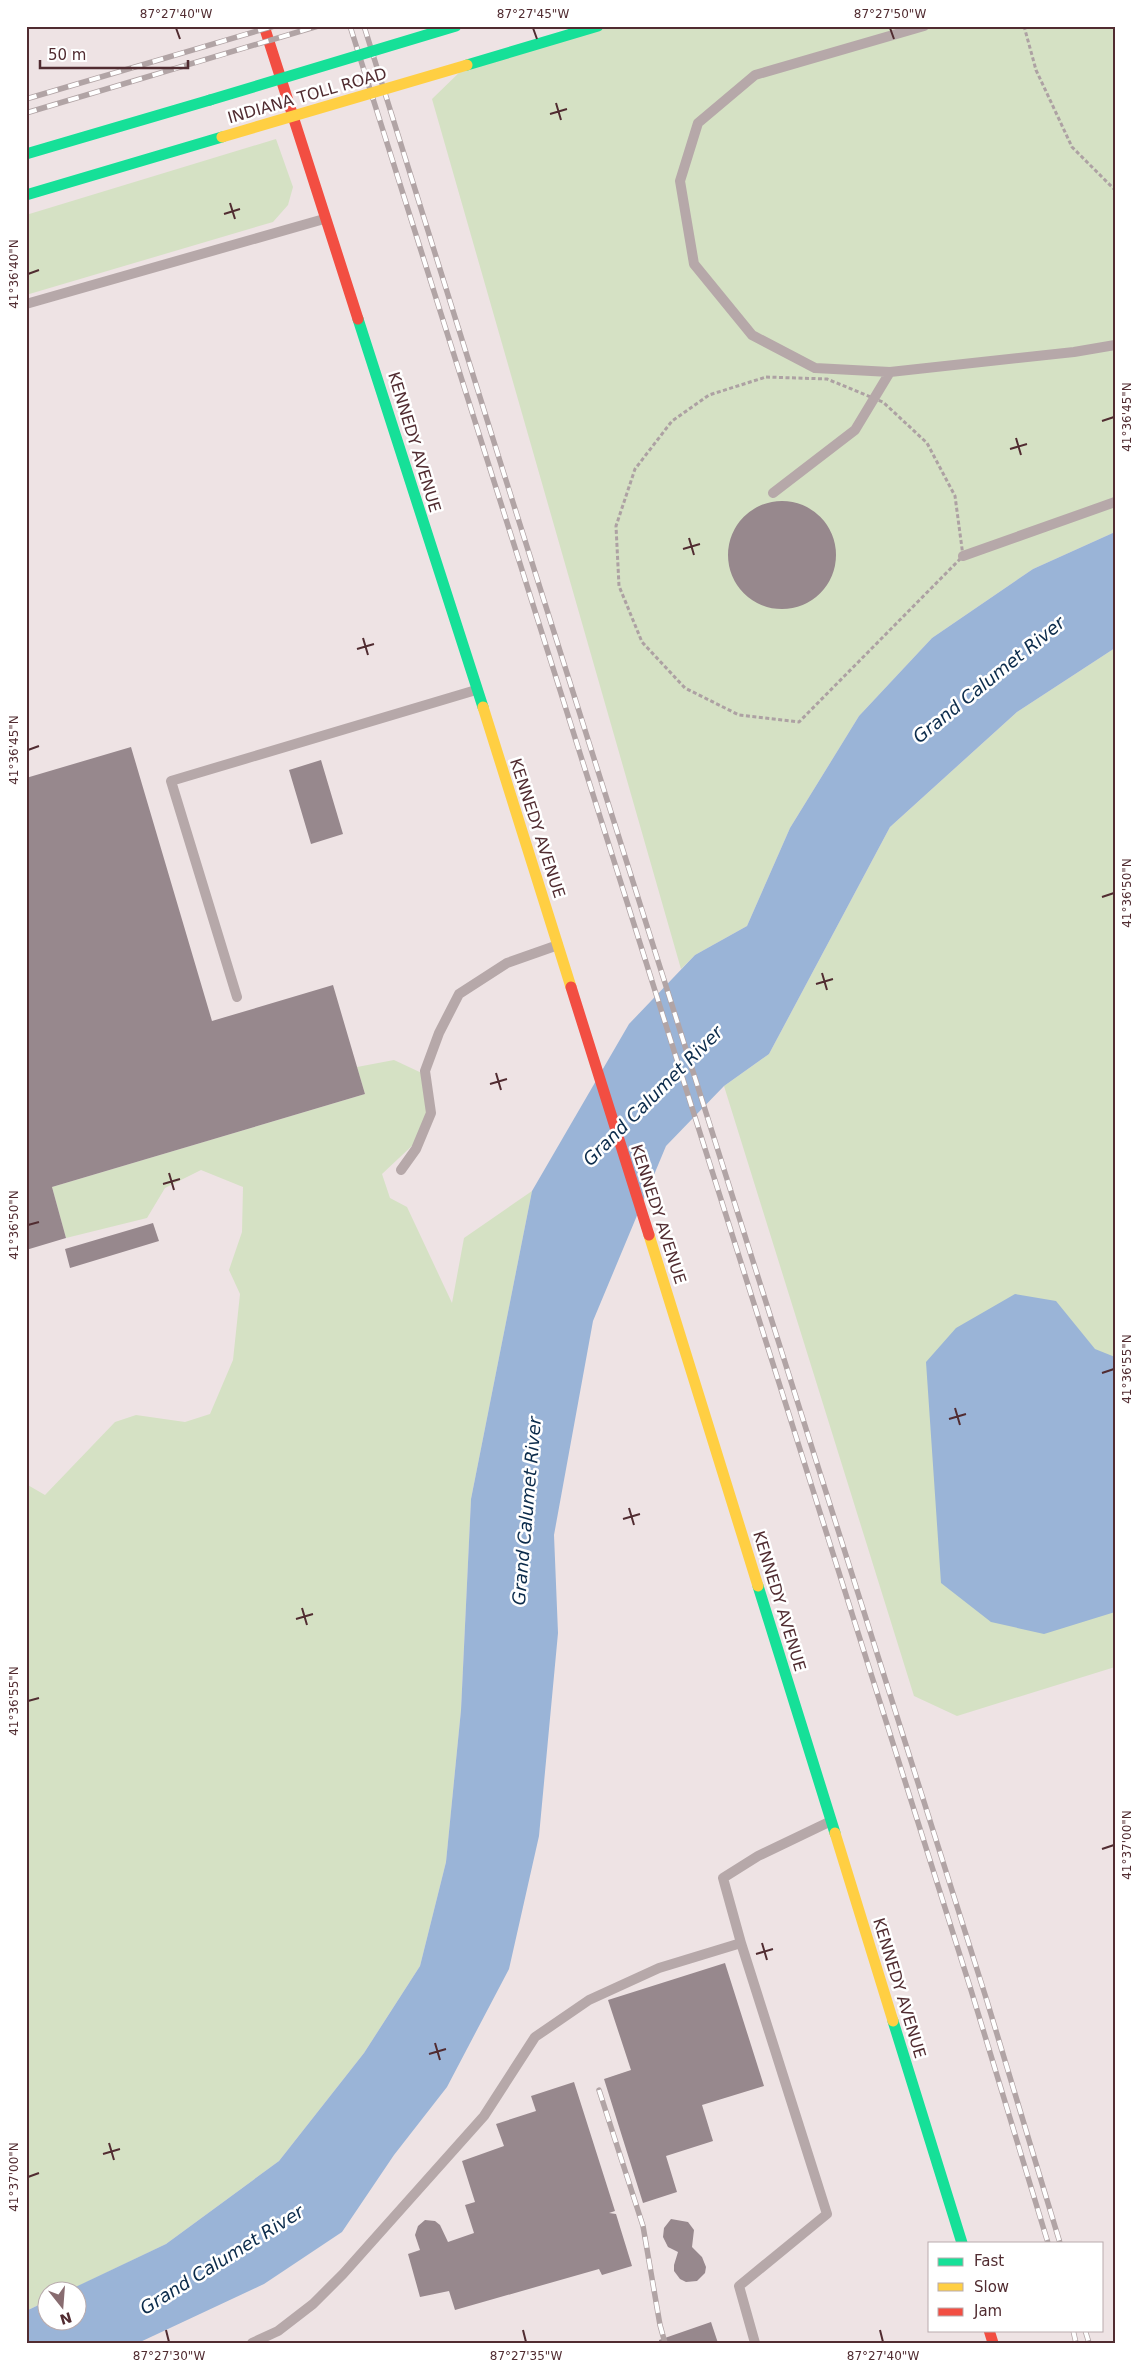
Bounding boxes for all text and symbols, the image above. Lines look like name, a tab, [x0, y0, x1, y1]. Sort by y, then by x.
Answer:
text: 87°27'40"W	[140, 7, 212, 21]
text: 87°27'45"W	[497, 7, 569, 21]
text: 87°27'50"W	[854, 7, 926, 21]
scale bar	[40, 38, 188, 70]
text: 50 m	[48, 46, 86, 64]
street label: INDIANA TOLL ROAD	[225, 64, 389, 127]
text: 41°36'40"N	[7, 239, 21, 309]
street label: KENNEDY AVENUE	[384, 370, 445, 515]
text: 41°36'45"N	[1120, 382, 1134, 452]
water label: Grand Calumet River	[909, 611, 1070, 747]
text: 41°36'45"N	[7, 715, 21, 785]
street label: KENNEDY AVENUE	[506, 756, 569, 900]
text: 41°36'50"N	[1120, 858, 1134, 928]
water label: Grand Calumet River	[578, 1020, 728, 1170]
street label: KENNEDY AVENUE	[627, 1142, 690, 1286]
text: 41°36'50"N	[7, 1190, 21, 1260]
text: 41°36'55"N	[1120, 1334, 1134, 1404]
water label: Grand Calumet River	[508, 1414, 545, 1606]
street label: KENNEDY AVENUE	[749, 1529, 810, 1674]
text: 41°36'55"N	[7, 1666, 21, 1736]
text: 41°37'00"N	[1120, 1810, 1134, 1880]
street label: KENNEDY AVENUE	[869, 1916, 930, 2061]
text: 41°37'00"N	[7, 2142, 21, 2212]
water label: Grand Calumet River	[136, 2200, 309, 2319]
legend	[928, 2242, 1104, 2332]
text: Fast	[974, 2252, 1004, 2270]
text: Slow	[974, 2278, 1009, 2296]
north arrow	[38, 2282, 88, 2332]
text: Jam	[973, 2302, 1002, 2320]
text: N	[58, 2309, 74, 2328]
text: 87°27'30"W	[133, 2349, 205, 2363]
text: 87°27'35"W	[490, 2349, 562, 2363]
text: 87°27'40"W	[847, 2349, 919, 2363]

